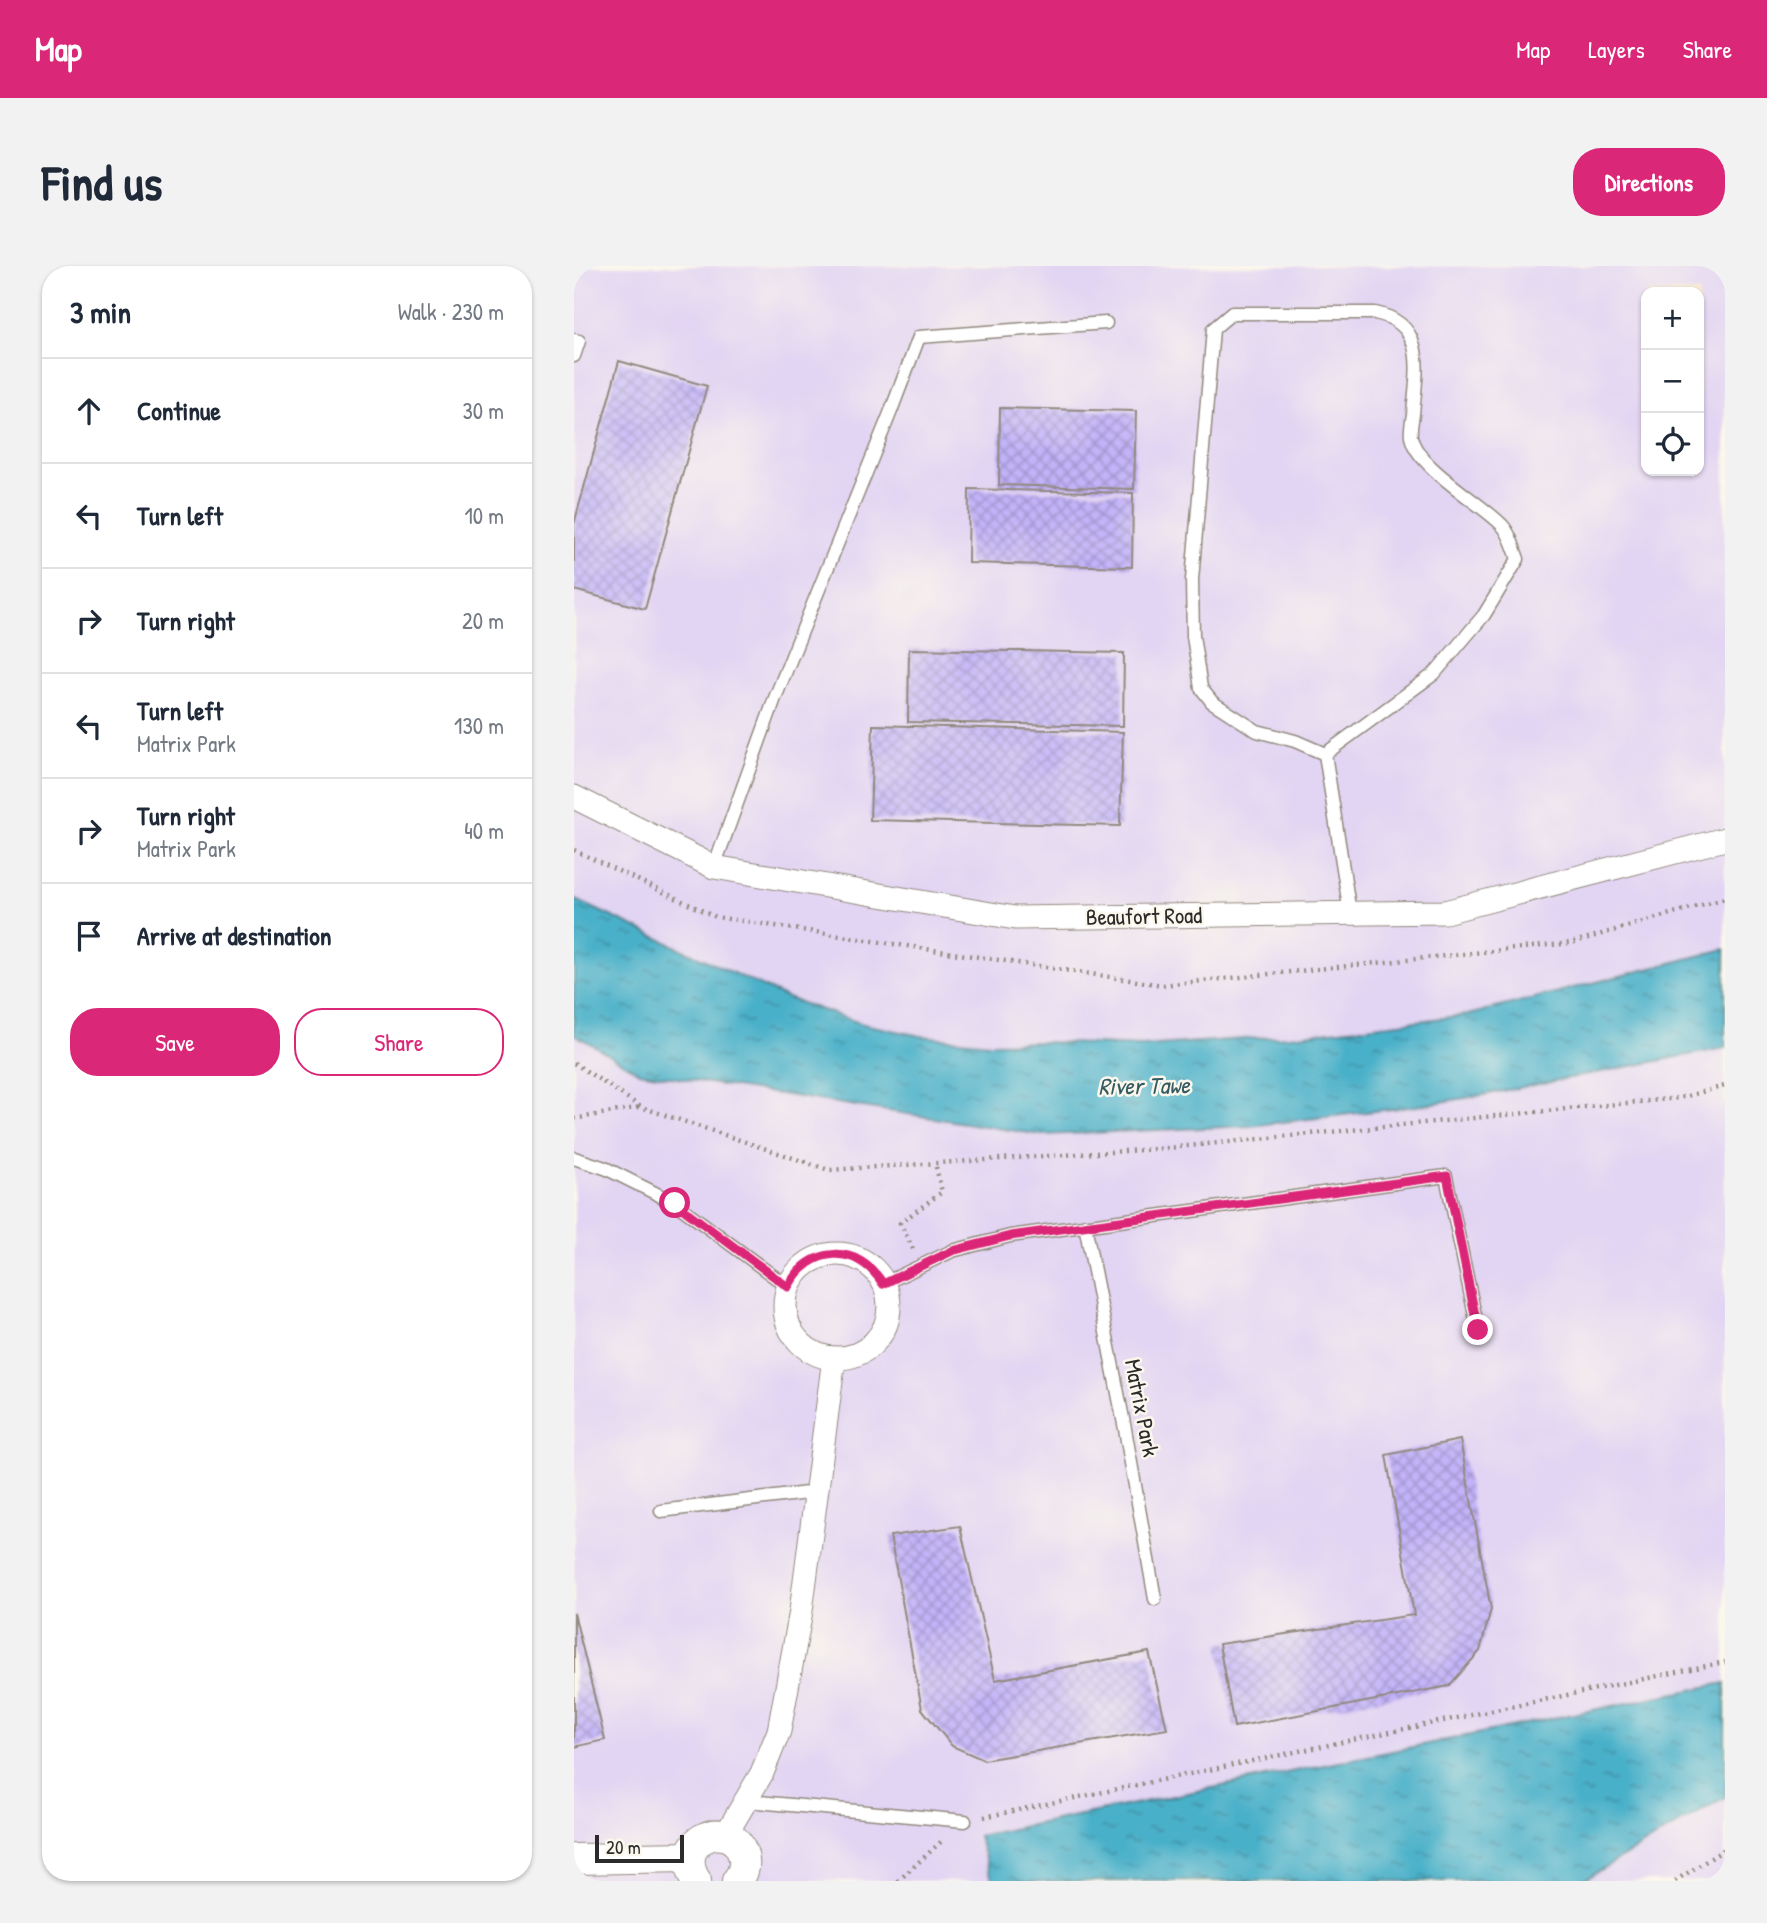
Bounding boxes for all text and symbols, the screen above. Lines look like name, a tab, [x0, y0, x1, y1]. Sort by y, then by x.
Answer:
text: Map	[35, 27, 82, 71]
text: Map	[1516, 33, 1550, 65]
text: Layers	[1588, 33, 1645, 65]
text: Share	[1683, 33, 1732, 65]
button: Directions	[1573, 148, 1725, 216]
text: Find us	[42, 149, 162, 215]
map controls	[1641, 287, 1704, 476]
button: +	[1641, 287, 1704, 350]
text: 3 min	[70, 292, 131, 332]
text: Walk · 230 m	[398, 296, 504, 327]
button: −	[1641, 350, 1704, 413]
icon: ahead	[70, 392, 108, 430]
text: Continue	[137, 393, 221, 428]
text: 30 m	[462, 395, 504, 426]
button: locate	[1641, 413, 1704, 476]
icon: left	[70, 497, 108, 535]
text: Turn left	[137, 498, 223, 533]
text: 10 m	[464, 500, 504, 531]
icon: right	[70, 602, 108, 640]
text: Turn right	[137, 603, 235, 638]
text: 20 m	[462, 605, 504, 636]
text: Turn left	[137, 693, 223, 728]
icon: left	[70, 707, 108, 745]
text: 130 m	[454, 710, 504, 741]
text: Matrix Park	[137, 728, 236, 759]
text: Turn right	[137, 798, 235, 833]
icon: right	[70, 812, 108, 850]
text: 40 m	[464, 815, 504, 846]
text: Matrix Park	[137, 833, 236, 864]
street label: Beaufort Road	[1086, 899, 1202, 932]
icon: arrive	[70, 917, 108, 955]
text: Arrive at destination	[137, 918, 332, 953]
button: Save	[70, 1008, 280, 1076]
button: Share	[294, 1008, 504, 1076]
water label: River Tawe	[1098, 1068, 1191, 1102]
route start	[659, 1187, 690, 1218]
route end	[1462, 1314, 1493, 1345]
street label: Matrix Park	[1118, 1357, 1167, 1460]
scale bar	[595, 1832, 684, 1864]
text: 20 m	[606, 1834, 641, 1860]

